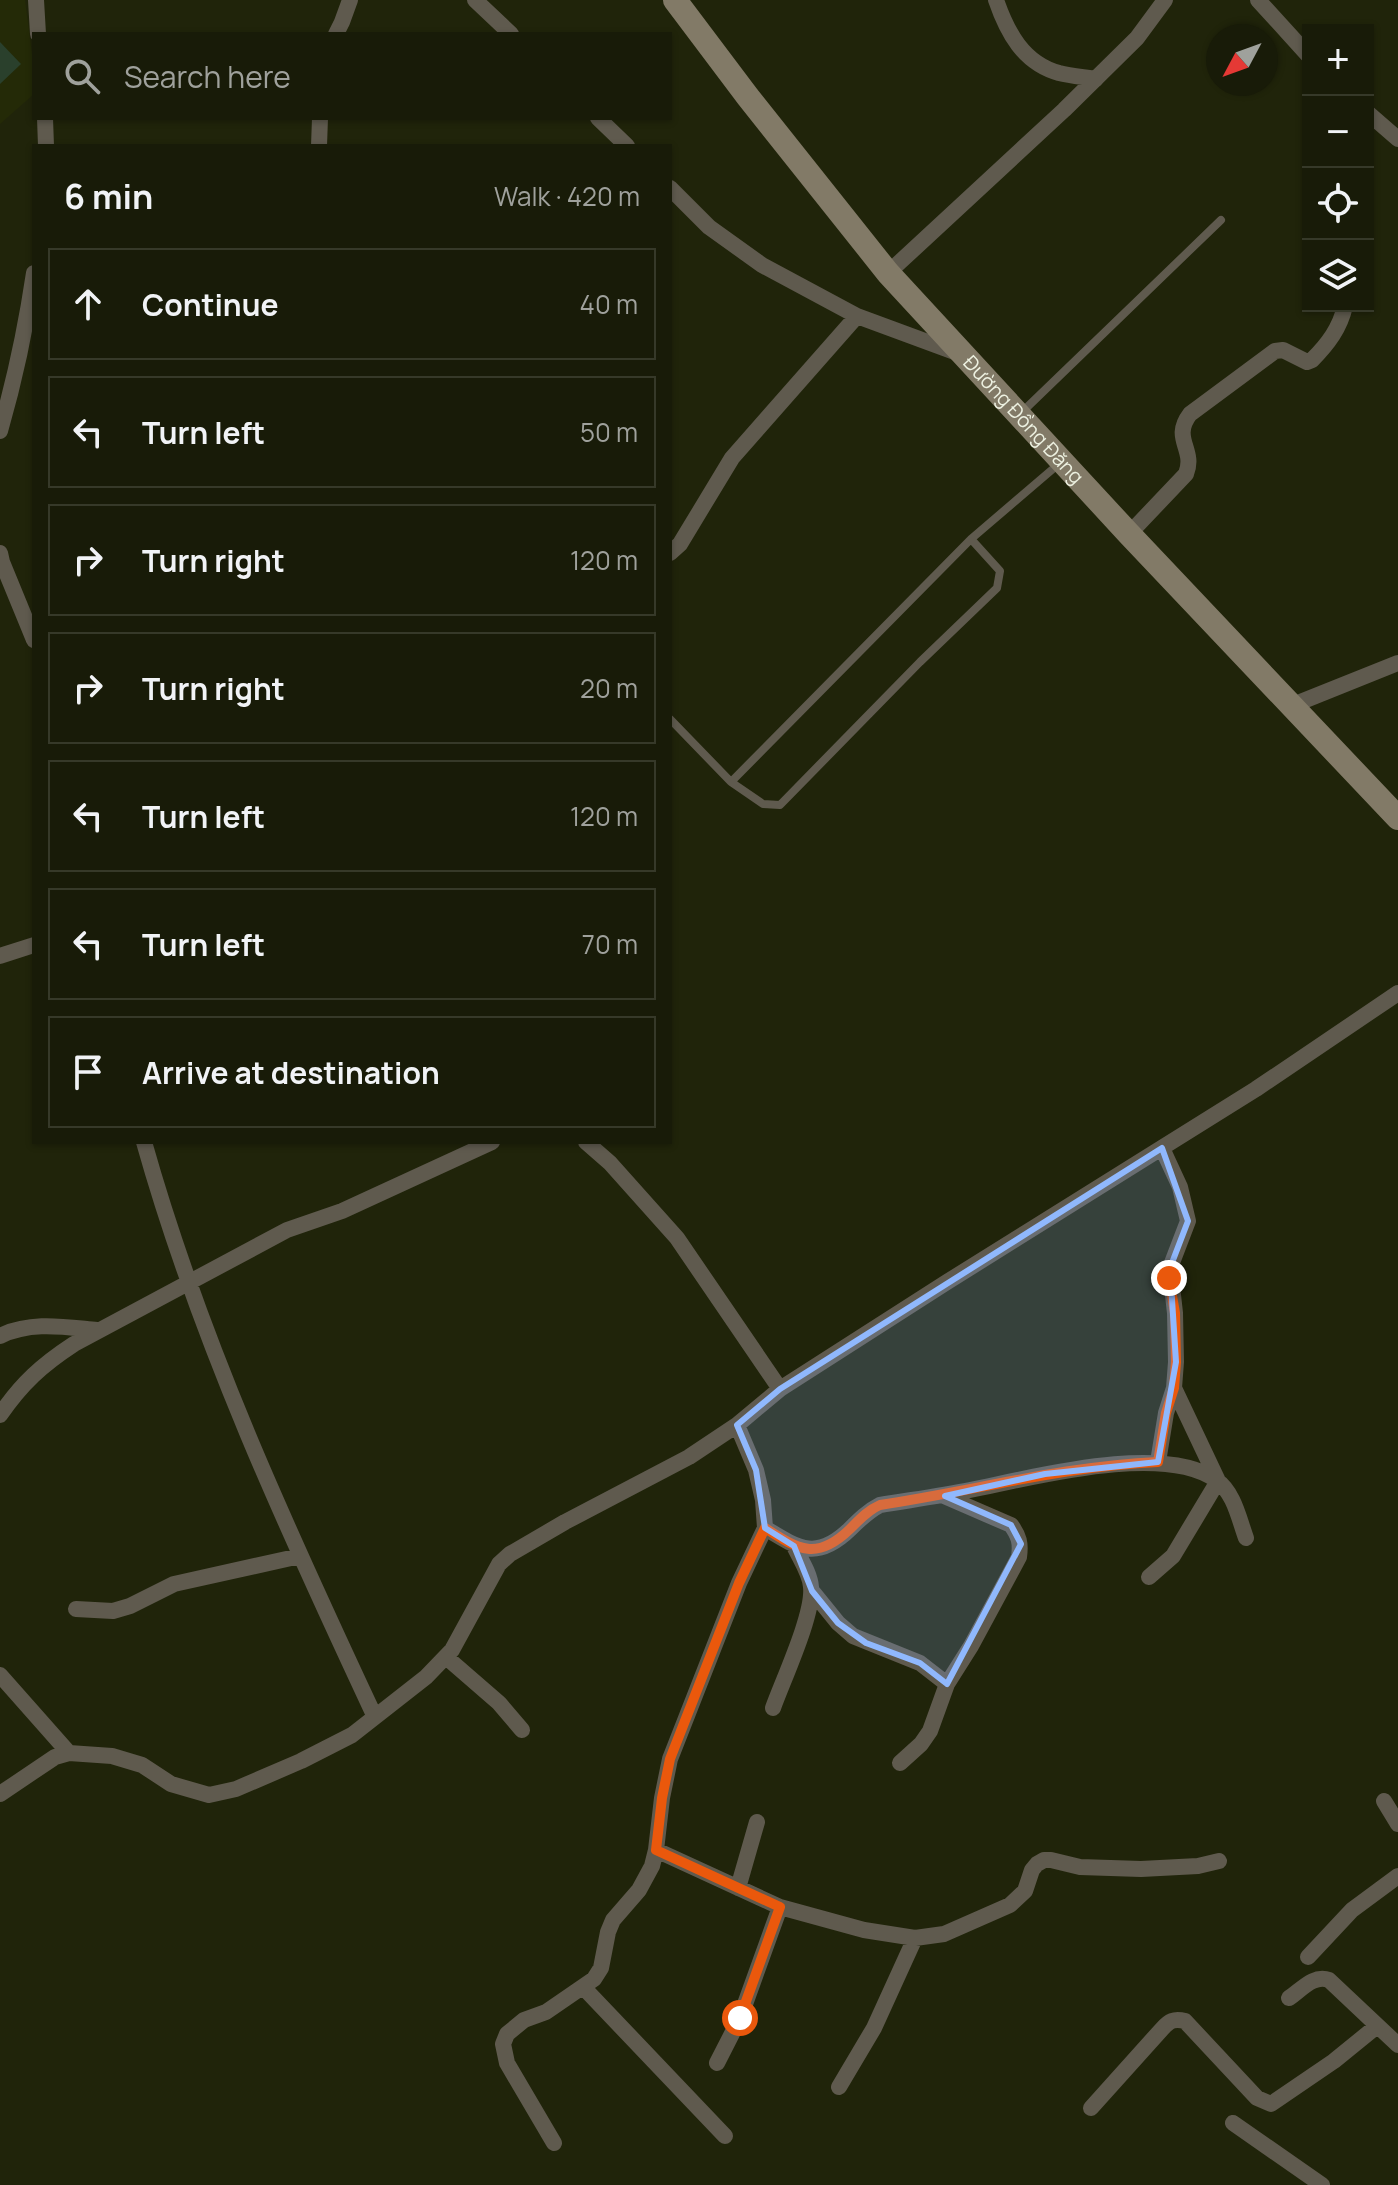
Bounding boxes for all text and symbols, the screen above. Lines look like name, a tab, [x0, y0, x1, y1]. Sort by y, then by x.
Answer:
north arrow	[1206, 24, 1278, 96]
map controls	[1302, 24, 1374, 312]
button: +	[1302, 24, 1374, 96]
search box	[32, 32, 672, 120]
icon: search	[60, 54, 104, 98]
text: Search here	[124, 56, 291, 97]
button: −	[1302, 96, 1374, 168]
button: locate	[1302, 168, 1374, 240]
text: 6 min	[64, 173, 153, 219]
text: Walk · 420 m	[494, 178, 640, 214]
button: layers	[1302, 240, 1374, 312]
icon: ahead	[66, 282, 110, 326]
text: Continue	[142, 284, 278, 325]
text: 40 m	[580, 286, 638, 322]
street label: Đường Đồng Đăng	[958, 349, 1090, 490]
icon: left	[66, 410, 110, 454]
text: Turn left	[142, 412, 265, 453]
text: 50 m	[580, 414, 638, 450]
icon: right	[66, 538, 110, 582]
text: Turn right	[142, 540, 285, 581]
text: 120 m	[570, 542, 638, 578]
icon: right	[66, 666, 110, 710]
text: Turn right	[142, 668, 285, 709]
text: 20 m	[580, 670, 638, 706]
icon: left	[66, 794, 110, 838]
text: Turn left	[142, 796, 265, 837]
text: 120 m	[570, 798, 638, 834]
icon: left	[66, 922, 110, 966]
text: Turn left	[142, 924, 265, 965]
text: 70 m	[582, 926, 638, 962]
icon: arrive	[66, 1050, 110, 1094]
text: Arrive at destination	[142, 1052, 440, 1093]
route end	[1151, 1260, 1187, 1296]
route start	[722, 2000, 758, 2036]

